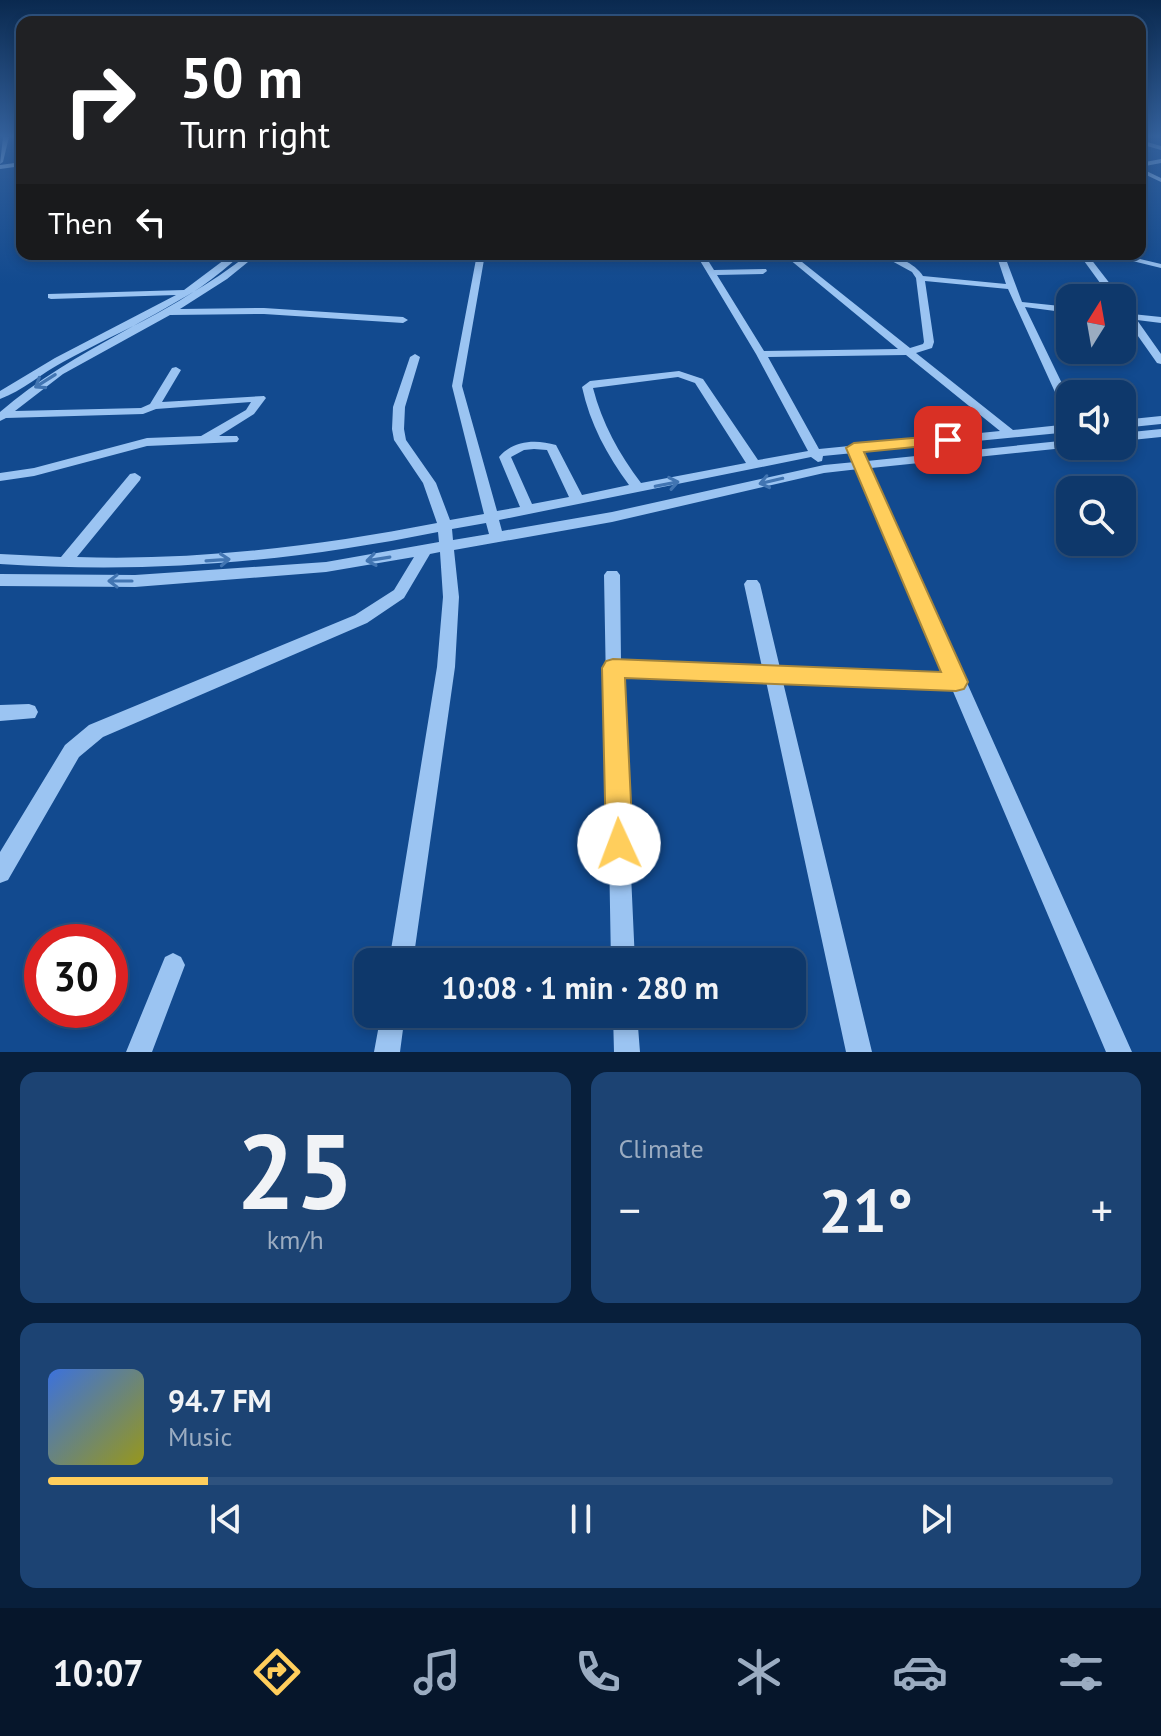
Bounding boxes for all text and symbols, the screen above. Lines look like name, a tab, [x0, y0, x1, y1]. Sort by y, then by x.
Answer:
text: 50 m	[180, 41, 303, 113]
icon: right	[48, 48, 152, 152]
text: Turn right	[180, 111, 330, 158]
icon: left	[129, 200, 173, 244]
text: Then	[48, 203, 113, 242]
north arrow	[1056, 284, 1136, 364]
map controls	[1056, 284, 1136, 556]
one-way arrow	[34, 373, 56, 390]
button: sound	[1056, 380, 1136, 460]
pin	[914, 406, 982, 474]
icon: arrive	[926, 418, 970, 462]
one-way arrow	[758, 474, 784, 489]
one-way arrow	[654, 475, 679, 490]
button: search	[1056, 476, 1136, 556]
one-way arrow	[204, 552, 231, 567]
one-way arrow	[366, 552, 392, 567]
one-way arrow	[107, 573, 134, 588]
position arrow	[577, 802, 661, 886]
speed limit sign: 30	[24, 924, 128, 1028]
text: 10:08 · 1 min · 280 m	[441, 968, 719, 1007]
text: 25	[236, 1103, 354, 1238]
text: Climate	[619, 1132, 704, 1165]
text: 21°	[819, 1171, 913, 1249]
text: −	[619, 1181, 641, 1238]
text: +	[1091, 1181, 1113, 1238]
text: km/h	[267, 1223, 324, 1256]
text: 94.7 FM	[168, 1381, 272, 1420]
text: Music	[168, 1420, 232, 1453]
icon: previous	[204, 1497, 248, 1541]
icon: pause	[559, 1497, 603, 1541]
icon: next	[914, 1497, 958, 1541]
icon: directions	[249, 1644, 305, 1700]
icon: music	[409, 1644, 465, 1700]
icon: phone	[570, 1644, 626, 1700]
icon: climate	[731, 1644, 787, 1700]
icon: car	[892, 1644, 948, 1700]
icon: filters	[1053, 1644, 1109, 1700]
text: 10:07	[52, 1649, 144, 1696]

